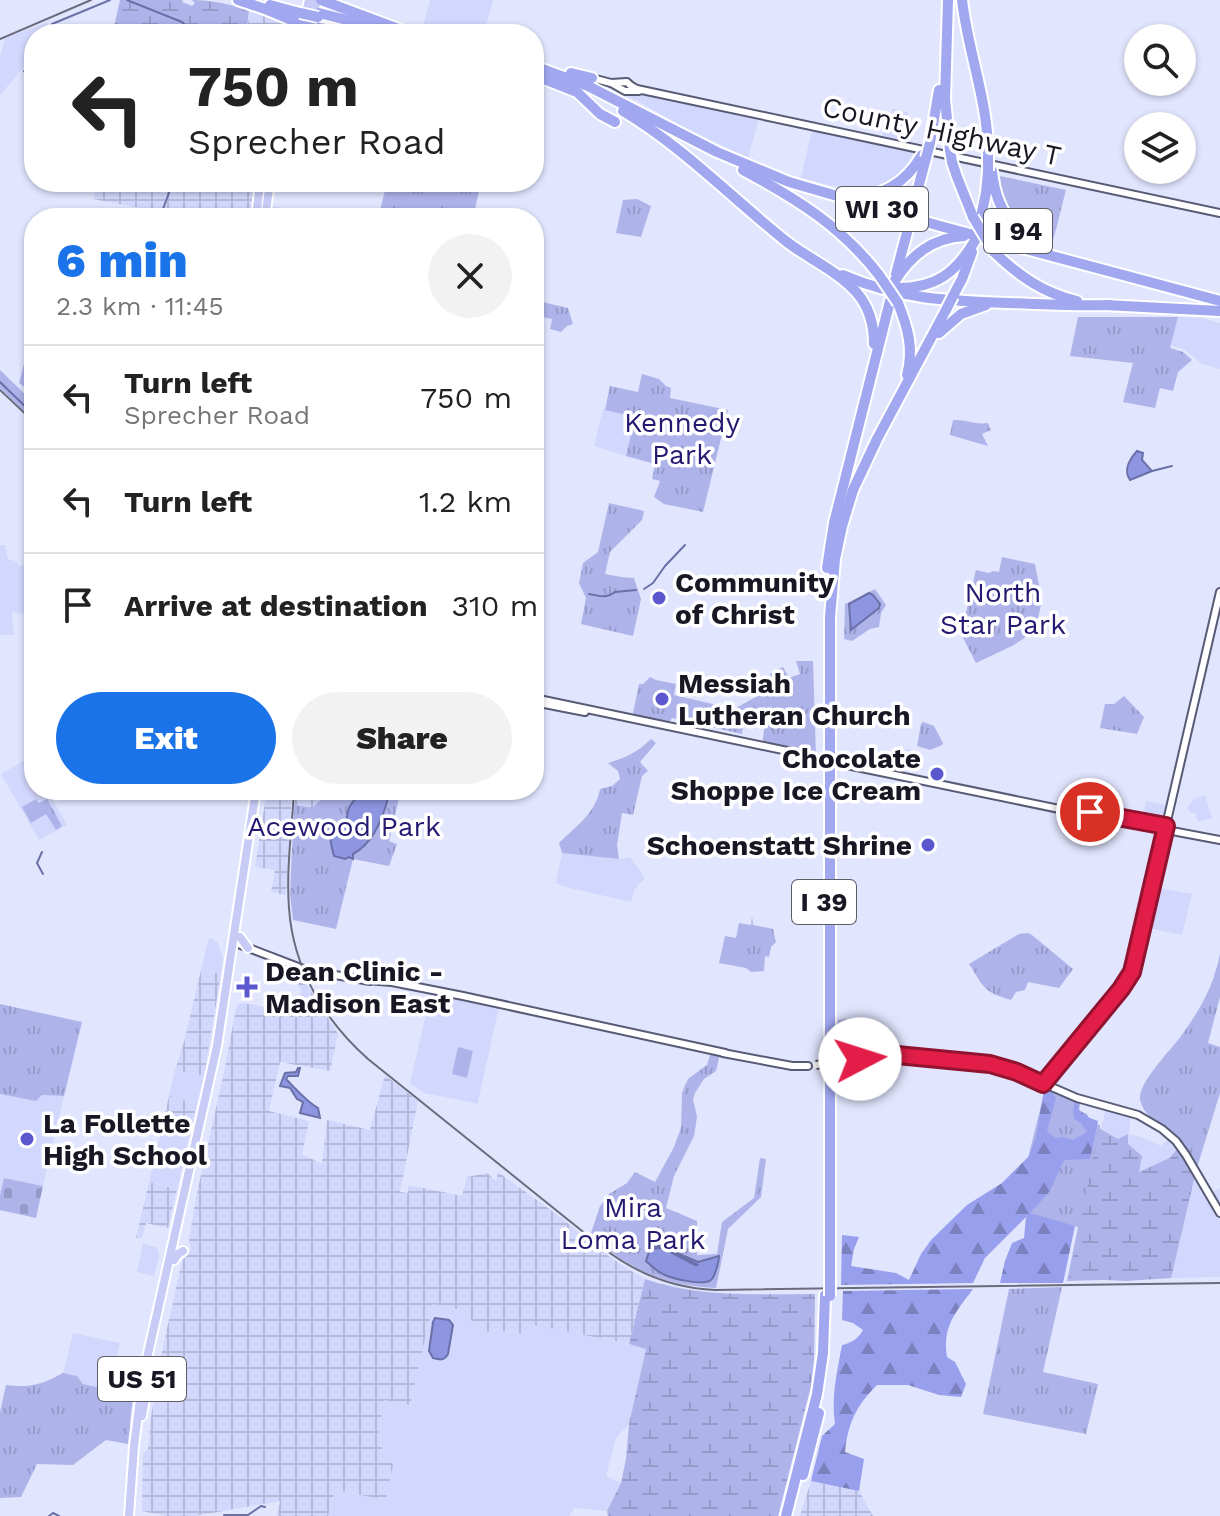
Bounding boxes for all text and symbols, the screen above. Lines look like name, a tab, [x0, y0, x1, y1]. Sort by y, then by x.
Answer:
map controls	[1124, 24, 1196, 184]
button: search	[1124, 24, 1196, 96]
text: 750 m	[188, 54, 359, 120]
icon: left	[56, 56, 160, 160]
street label: County Highway T	[820, 90, 1064, 173]
button: layers	[1124, 112, 1196, 184]
text: Sprecher Road	[188, 121, 446, 163]
road number: WI 30	[836, 187, 928, 231]
road number: I 94	[984, 209, 1052, 253]
text: 6 min	[56, 232, 188, 289]
button: close	[428, 234, 512, 318]
text: 2.3 km · 11:45	[56, 291, 224, 321]
text: Turn left	[124, 365, 252, 400]
icon: left	[56, 375, 100, 419]
text: 750 m	[420, 380, 512, 415]
text: Sprecher Road	[124, 400, 310, 430]
park label: Kennedy Park	[624, 406, 741, 471]
icon: left	[56, 479, 100, 523]
text: Turn left	[124, 484, 252, 519]
text: 1.2 km	[419, 484, 512, 519]
place label: Community of Christ	[675, 566, 835, 631]
park label: North Star Park	[940, 576, 1066, 641]
icon: arrive	[56, 583, 100, 627]
text: Arrive at destination	[124, 588, 428, 623]
text: 310 m	[452, 588, 538, 623]
marker: Community of Christ	[650, 589, 668, 607]
place label: Messiah Lutheran Church	[678, 667, 911, 732]
marker: Messiah Lutheran Church	[653, 690, 671, 708]
button: Exit	[56, 692, 276, 784]
button: Share	[292, 692, 512, 784]
place label: Chocolate Shoppe Ice Cream	[671, 742, 921, 807]
marker: Chocolate Shoppe Ice Cream	[928, 765, 946, 783]
pin	[1056, 778, 1124, 846]
icon: arrive	[1068, 790, 1112, 834]
park label: Acewood Park	[247, 810, 441, 843]
place label: Schoenstatt Shrine	[647, 829, 912, 862]
marker: Schoenstatt Shrine	[919, 836, 937, 854]
road number: I 39	[792, 880, 856, 924]
place label: Dean Clinic - Madison East	[265, 955, 450, 1020]
marker: Dean Clinic - Madison East	[236, 976, 258, 998]
position arrow	[818, 1017, 902, 1101]
place label: La Follette High School	[43, 1107, 208, 1172]
marker: La Follette High School	[18, 1130, 36, 1148]
park label: Mira Loma Park	[561, 1191, 706, 1256]
road number: US 51	[98, 1357, 186, 1401]

